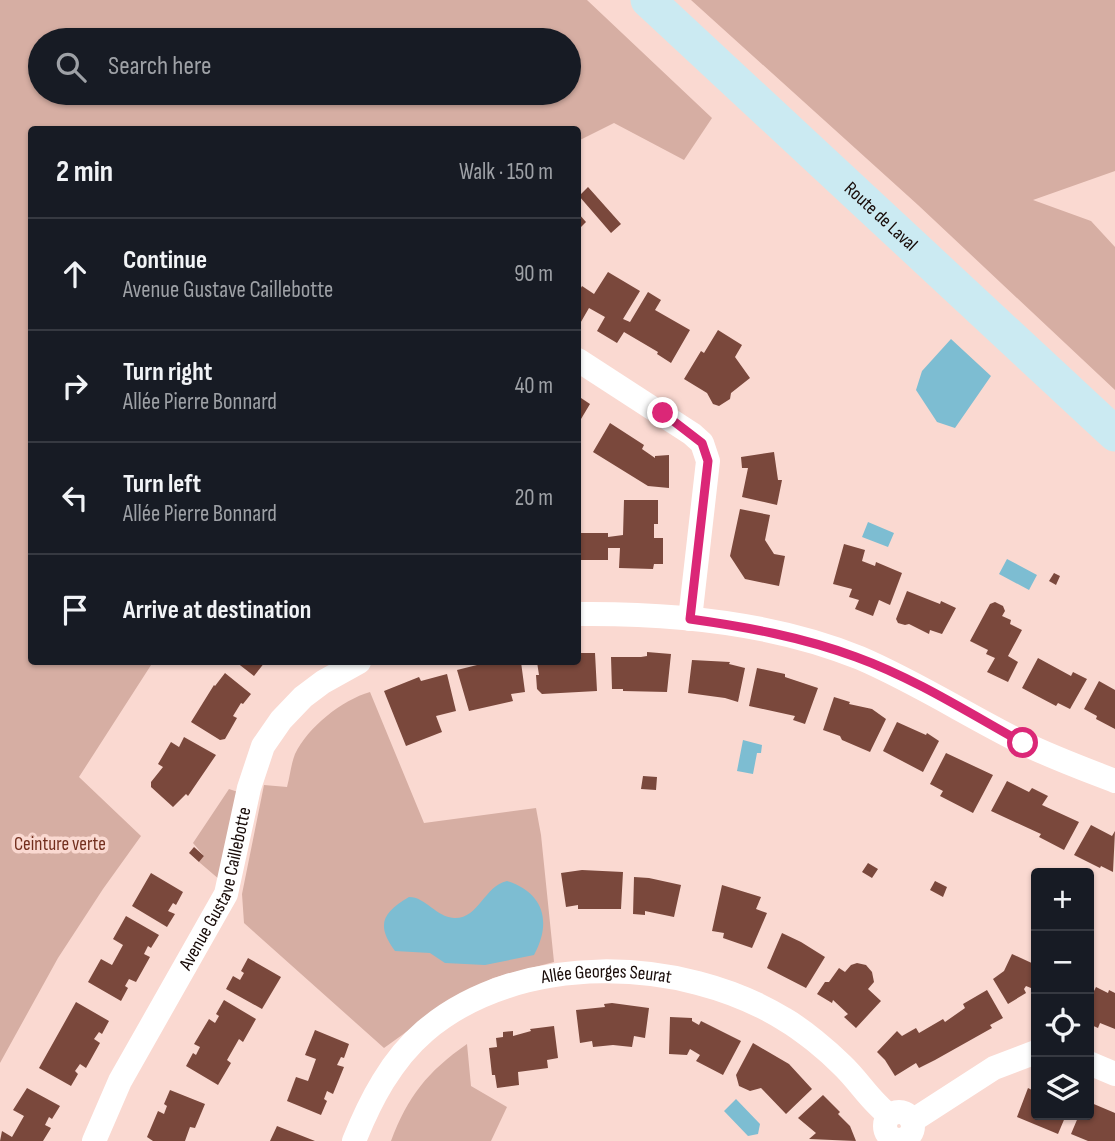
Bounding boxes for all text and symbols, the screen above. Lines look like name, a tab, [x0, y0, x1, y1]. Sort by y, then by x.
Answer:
search box	[28, 28, 581, 105]
icon: search	[52, 48, 90, 86]
text: Search here	[108, 51, 211, 82]
text: 2 min	[56, 154, 113, 190]
text: Walk · 150 m	[459, 158, 553, 186]
street label: Route de Laval	[840, 177, 922, 256]
text: Continue	[123, 245, 207, 276]
icon: ahead	[56, 255, 94, 293]
text: 90 m	[514, 260, 553, 288]
text: Avenue Gustave Caillebotte	[123, 276, 333, 304]
text: Turn right	[123, 357, 212, 388]
icon: right	[56, 367, 94, 405]
text: 40 m	[515, 372, 553, 400]
text: Allée Pierre Bonnard	[123, 388, 277, 416]
route end	[647, 397, 678, 428]
text: Turn left	[123, 469, 201, 500]
icon: left	[56, 479, 94, 517]
text: 20 m	[515, 484, 553, 512]
text: Allée Pierre Bonnard	[123, 500, 277, 528]
icon: arrive	[56, 591, 94, 629]
text: Arrive at destination	[123, 595, 311, 626]
route start	[1007, 727, 1038, 758]
street label: Avenue Gustave Caillebotte	[173, 805, 256, 975]
park label: Ceinture verte	[14, 833, 106, 856]
map controls	[1031, 868, 1094, 1120]
button: +	[1031, 868, 1094, 931]
button: −	[1031, 931, 1094, 994]
street label: Allée Georges Seurat	[538, 960, 674, 989]
button: locate	[1031, 994, 1094, 1057]
button: layers	[1031, 1057, 1094, 1120]

